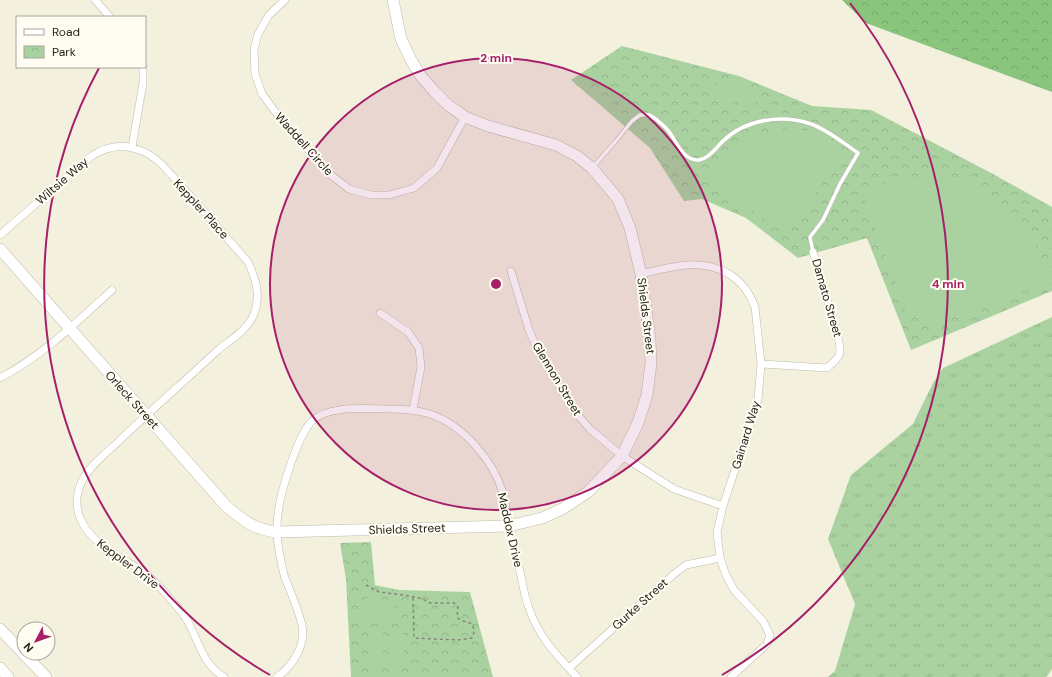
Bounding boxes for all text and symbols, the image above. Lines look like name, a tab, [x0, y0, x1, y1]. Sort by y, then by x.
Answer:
legend	[16, 16, 146, 68]
text: Road	[52, 24, 80, 40]
text: Park	[52, 44, 76, 60]
text: 2 min	[480, 50, 512, 66]
street label: Waddell Circle	[271, 109, 337, 179]
street label: Wiltsie Way	[32, 153, 92, 208]
street label: Keppler Place	[170, 176, 232, 243]
street label: Damato Street	[808, 257, 846, 339]
text: 4 min	[932, 276, 964, 292]
centre of rings	[489, 277, 503, 291]
street label: Shields Street	[633, 277, 659, 355]
street label: Glennon Street	[529, 339, 586, 419]
street label: Orleck Street	[102, 367, 163, 433]
street label: Gainard Way	[728, 398, 764, 471]
street label: Maddox Drive	[494, 491, 526, 569]
street label: Shields Street	[368, 520, 446, 538]
street label: Keppler Drive	[94, 535, 163, 593]
street label: Gurke Street	[609, 574, 672, 633]
north arrow	[16, 621, 56, 661]
text: N	[21, 640, 36, 655]

